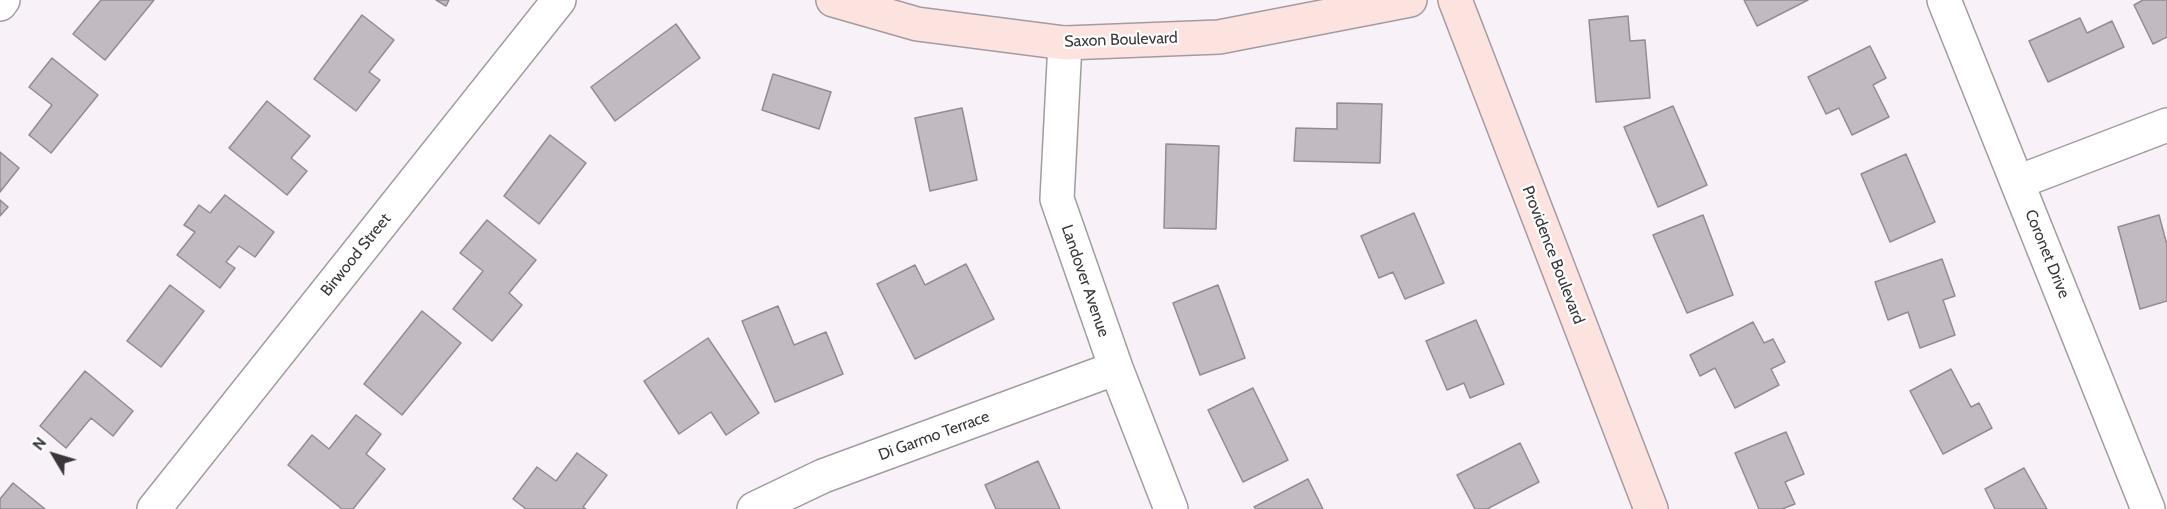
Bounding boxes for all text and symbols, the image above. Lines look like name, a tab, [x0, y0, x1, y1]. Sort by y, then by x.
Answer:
street label: Saxon Boulevard	[1064, 28, 1178, 52]
street label: Providence Boulevard	[1518, 183, 1588, 327]
street label: Coronet Drive	[2020, 207, 2074, 301]
street label: Birwood Street	[317, 210, 395, 300]
street label: Landover Avenue	[1057, 222, 1113, 340]
street label: Di Garmo Terrace	[876, 407, 992, 465]
north arrow	[24, 425, 84, 485]
text: N	[28, 433, 50, 454]

